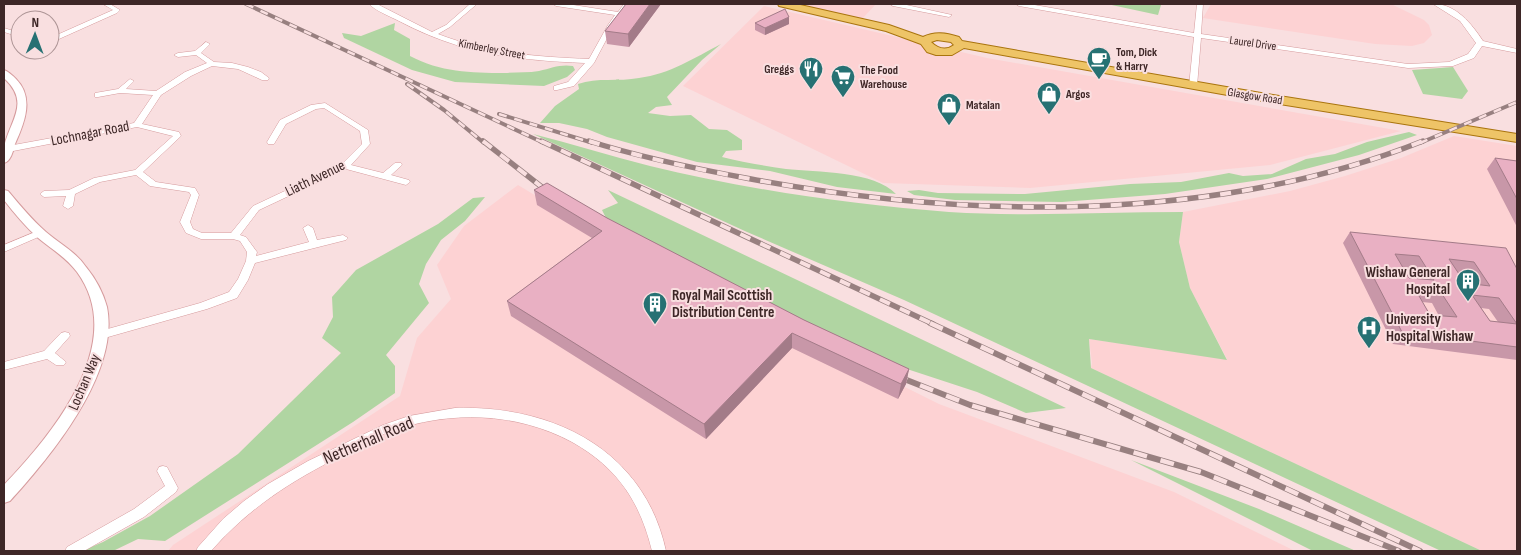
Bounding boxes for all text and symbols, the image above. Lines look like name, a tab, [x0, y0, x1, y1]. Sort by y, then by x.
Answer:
north arrow	[10, 10, 60, 60]
text: N	[31, 14, 39, 31]
street label: Laurel Drive	[1228, 33, 1278, 54]
street label: Kimberley Street	[457, 36, 527, 63]
place label: Tom, Dick & Harry	[1116, 45, 1157, 74]
cafe icon: Tom, Dick & Harry	[1086, 46, 1112, 80]
restaurant icon: Greggs	[798, 56, 824, 90]
place label: Greggs	[764, 62, 794, 77]
place label: The Food Warehouse	[860, 63, 907, 92]
supermarket icon: The Food Warehouse	[830, 64, 856, 98]
shop icon: Argos	[1036, 81, 1062, 115]
street label: Glasgow Road	[1226, 85, 1283, 108]
place label: Argos	[1065, 87, 1091, 102]
shop icon: Matalan	[936, 92, 962, 126]
place label: Matalan	[966, 98, 1000, 113]
street label: Lochnagar Road	[49, 117, 131, 150]
street label: Liath Avenue	[282, 156, 348, 201]
place label: Wishaw General Hospital	[1366, 263, 1450, 299]
building icon: Wishaw General Hospital	[1455, 268, 1481, 302]
place label: Royal Mail Scottish Distribution Centre	[672, 286, 774, 322]
building icon: Royal Mail Scottish Distribution Centre	[642, 291, 668, 325]
place label: University Hospital Wishaw	[1386, 310, 1473, 346]
hospital icon: University Hospital Wishaw	[1356, 315, 1382, 349]
street label: Lochan Way	[64, 351, 105, 413]
street label: Netherhall Road	[320, 412, 417, 469]

